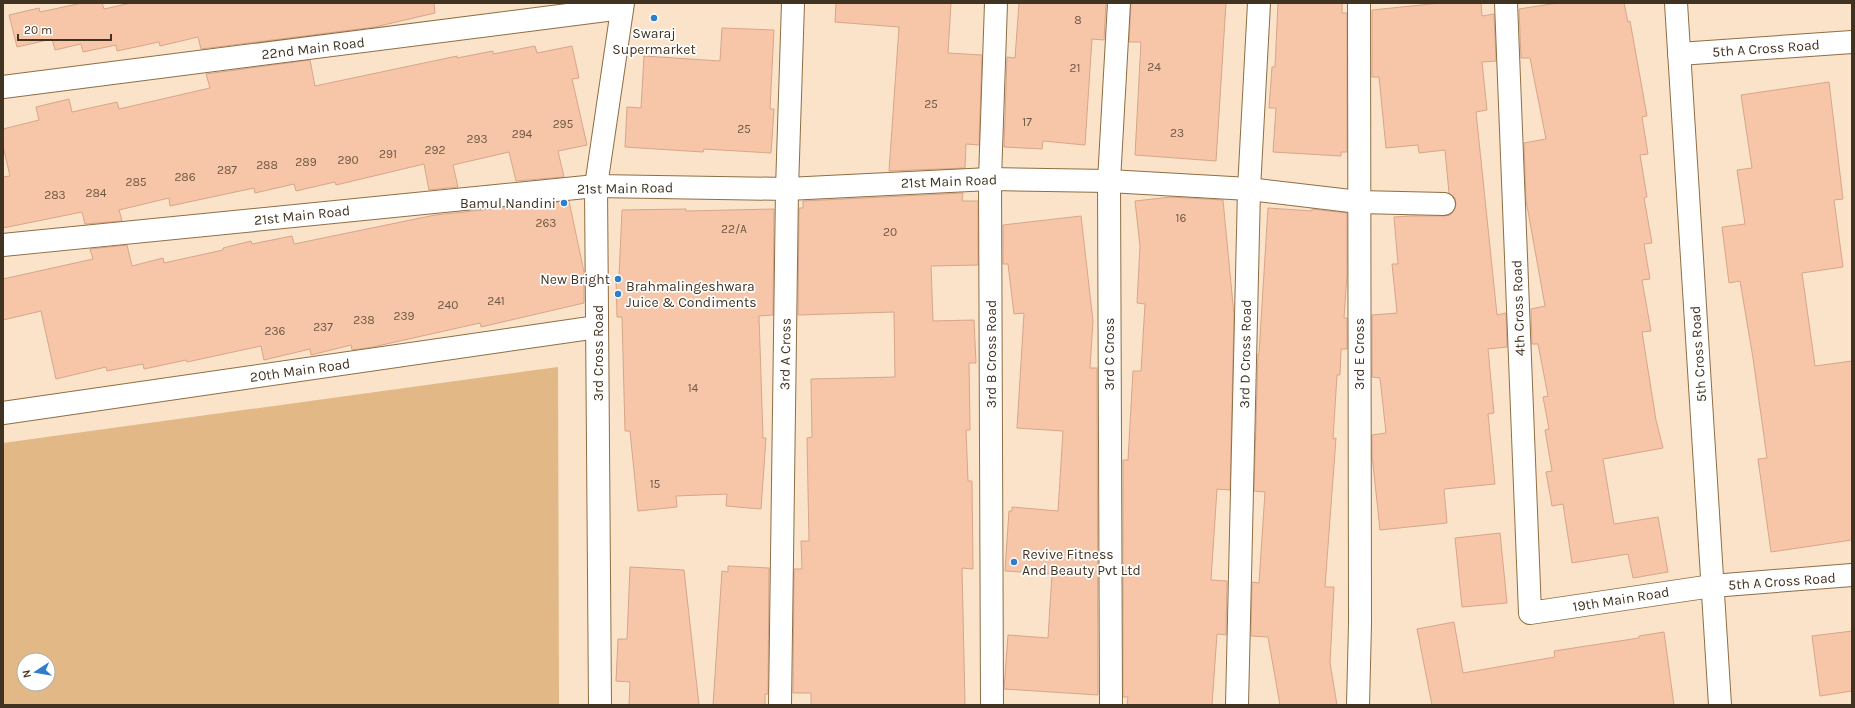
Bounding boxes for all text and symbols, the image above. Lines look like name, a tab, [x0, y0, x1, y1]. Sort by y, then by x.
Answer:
marker: Swaraj Supermarket	[649, 13, 659, 23]
house number: 8	[1074, 13, 1082, 27]
scale bar	[18, 16, 111, 42]
text: 20 m	[24, 23, 52, 37]
place label: Swaraj Supermarket	[612, 25, 696, 58]
street label: 22nd Main Road	[260, 34, 366, 63]
street label: 5th A Cross Road	[1712, 36, 1820, 61]
house number: 24	[1147, 60, 1161, 74]
house number: 21	[1070, 61, 1080, 75]
house number: 25	[924, 97, 938, 111]
house number: 17	[1022, 115, 1032, 129]
house number: 295	[553, 117, 574, 131]
house number: 25	[737, 122, 751, 136]
house number: 23	[1170, 126, 1184, 140]
house number: 294	[512, 127, 533, 141]
house number: 293	[466, 132, 488, 146]
house number: 292	[425, 143, 445, 157]
house number: 291	[379, 147, 397, 161]
house number: 290	[337, 153, 359, 167]
house number: 289	[295, 155, 317, 169]
house number: 288	[256, 158, 278, 172]
house number: 287	[217, 163, 237, 177]
house number: 286	[174, 170, 196, 184]
street label: 21st Main Road	[901, 171, 998, 192]
house number: 285	[125, 175, 147, 189]
street label: 21st Main Road	[577, 179, 673, 198]
house number: 284	[85, 186, 107, 200]
house number: 283	[44, 188, 66, 202]
place label: Bamul Nandini	[460, 195, 556, 212]
marker: Bamul Nandini	[559, 198, 569, 208]
street label: 21st Main Road	[253, 202, 351, 229]
house number: 16	[1176, 211, 1187, 225]
house number: 263	[536, 216, 556, 230]
house number: 22/A	[721, 222, 747, 236]
house number: 20	[883, 225, 897, 239]
street label: 4th Cross Road	[1508, 260, 1529, 356]
place label: New Bright	[540, 271, 610, 288]
marker: New Bright	[613, 274, 623, 284]
place label: Brahmalingeshwara Juice & Condiments	[626, 278, 757, 311]
marker: Brahmalingeshwara Juice & Condiments	[613, 289, 623, 299]
house number: 241	[487, 294, 505, 308]
house number: 240	[438, 298, 458, 312]
street label: 3rd D Cross Road	[1236, 299, 1255, 409]
street label: 3rd B Cross Road	[983, 300, 1000, 408]
street label: 3rd Cross Road	[590, 305, 607, 401]
street label: 5th Cross Road	[1687, 305, 1710, 403]
house number: 239	[393, 309, 415, 323]
house number: 238	[353, 313, 375, 327]
street label: 3rd A Cross	[776, 318, 795, 390]
street label: 3rd C Cross	[1101, 318, 1118, 390]
street label: 3rd E Cross	[1351, 318, 1368, 390]
house number: 237	[313, 320, 333, 334]
house number: 236	[265, 324, 286, 338]
street label: 20th Main Road	[249, 355, 351, 386]
house number: 14	[688, 381, 699, 395]
house number: 15	[650, 477, 661, 491]
place label: Revive Fitness And Beauty Pvt Ltd	[1022, 546, 1141, 579]
marker: Revive Fitness And Beauty Pvt Ltd	[1009, 557, 1019, 567]
street label: 5th A Cross Road	[1728, 569, 1836, 594]
street label: 19th Main Road	[1572, 583, 1671, 616]
north arrow	[16, 652, 56, 692]
text: N	[20, 669, 34, 679]

